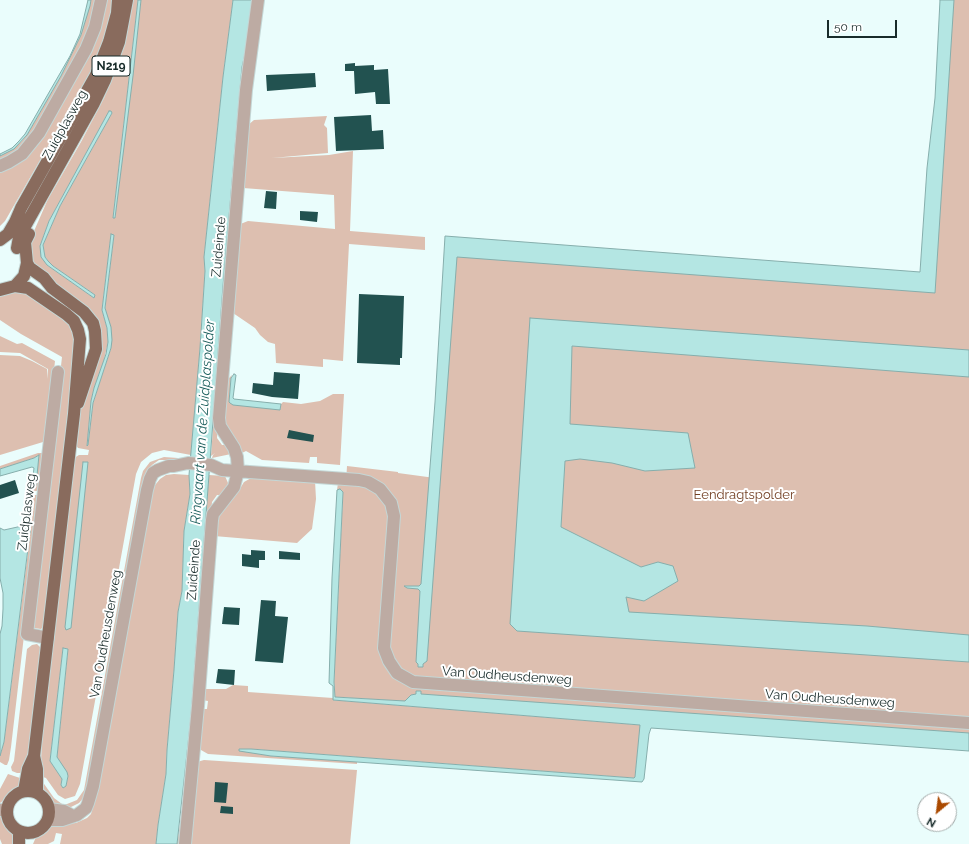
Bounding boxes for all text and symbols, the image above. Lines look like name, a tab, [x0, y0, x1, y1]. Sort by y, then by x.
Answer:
scale bar	[829, 12, 899, 38]
text: 50 m	[834, 20, 862, 34]
road number: N219	[92, 56, 130, 76]
street label: Zuidplasweg	[39, 87, 91, 163]
street label: Zuideinde	[209, 216, 229, 278]
water label: Ringvaart van de Zuidplaspolder	[187, 319, 219, 525]
street label: Zuidplasweg	[15, 473, 39, 551]
park label: Eendragtspolder	[694, 487, 794, 503]
street label: Zuideinde	[184, 539, 204, 601]
street label: Van Oudheusdenweg	[87, 569, 125, 699]
street label: Van Oudheusdenweg	[442, 664, 572, 688]
street label: Van Oudheusdenweg	[765, 687, 895, 711]
north arrow	[917, 792, 957, 832]
text: N	[925, 814, 938, 830]

